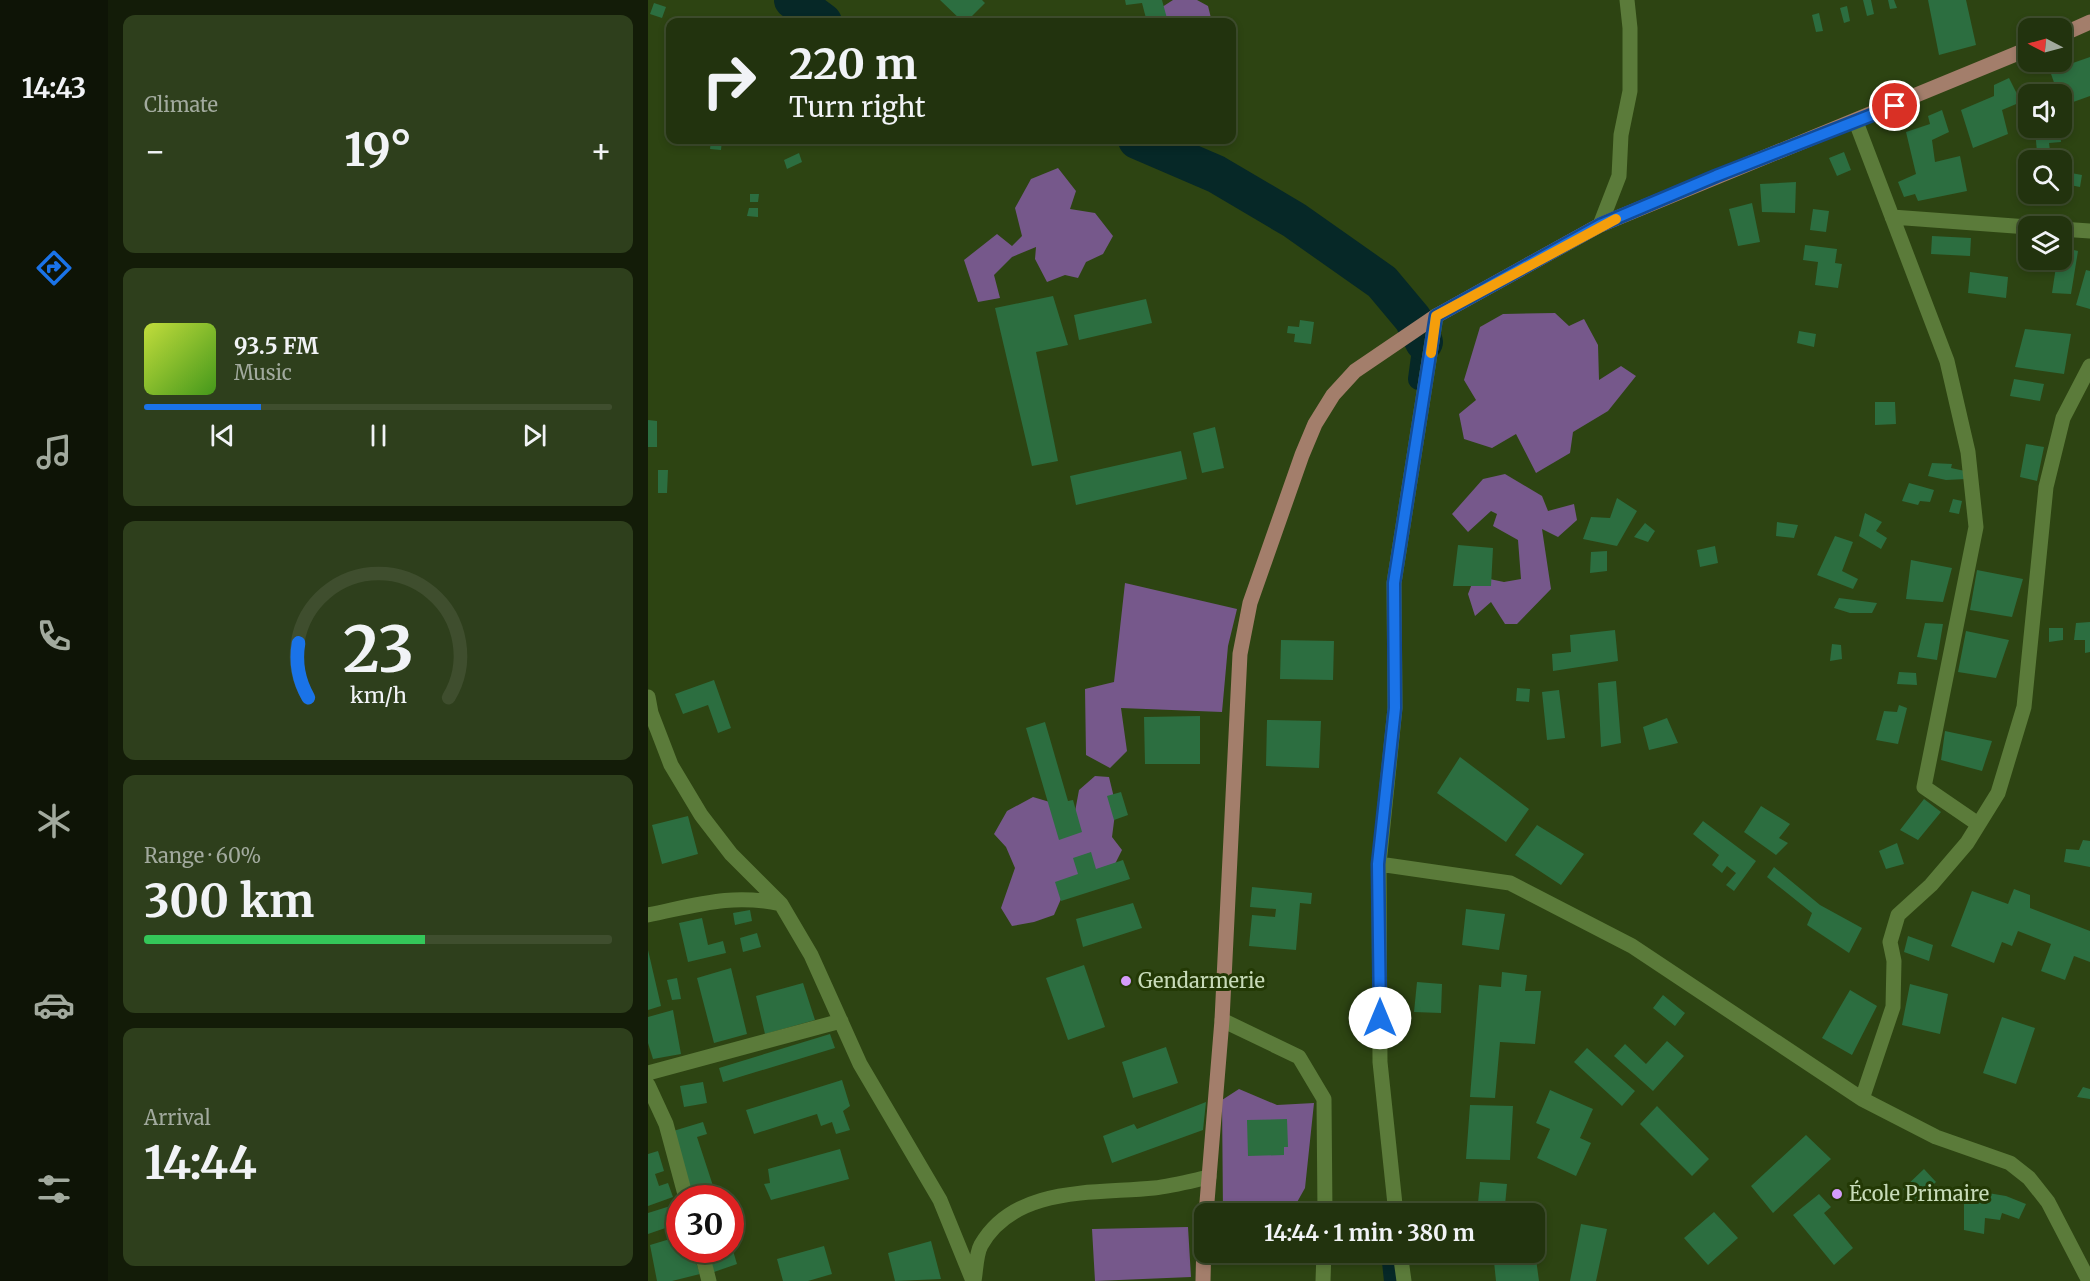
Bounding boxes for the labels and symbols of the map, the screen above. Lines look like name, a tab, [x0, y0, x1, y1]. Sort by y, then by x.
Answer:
north arrow	[2018, 18, 2072, 72]
pin	[1869, 80, 1920, 131]
place label: Gendarmerie	[1138, 968, 1265, 993]
marker: Gendarmerie	[1119, 974, 1133, 988]
position arrow	[1348, 986, 1412, 1050]
place label: École Primaire	[1849, 1179, 1989, 1206]
speed limit sign: 30	[666, 1185, 744, 1263]
marker: École Primaire	[1830, 1187, 1844, 1201]

